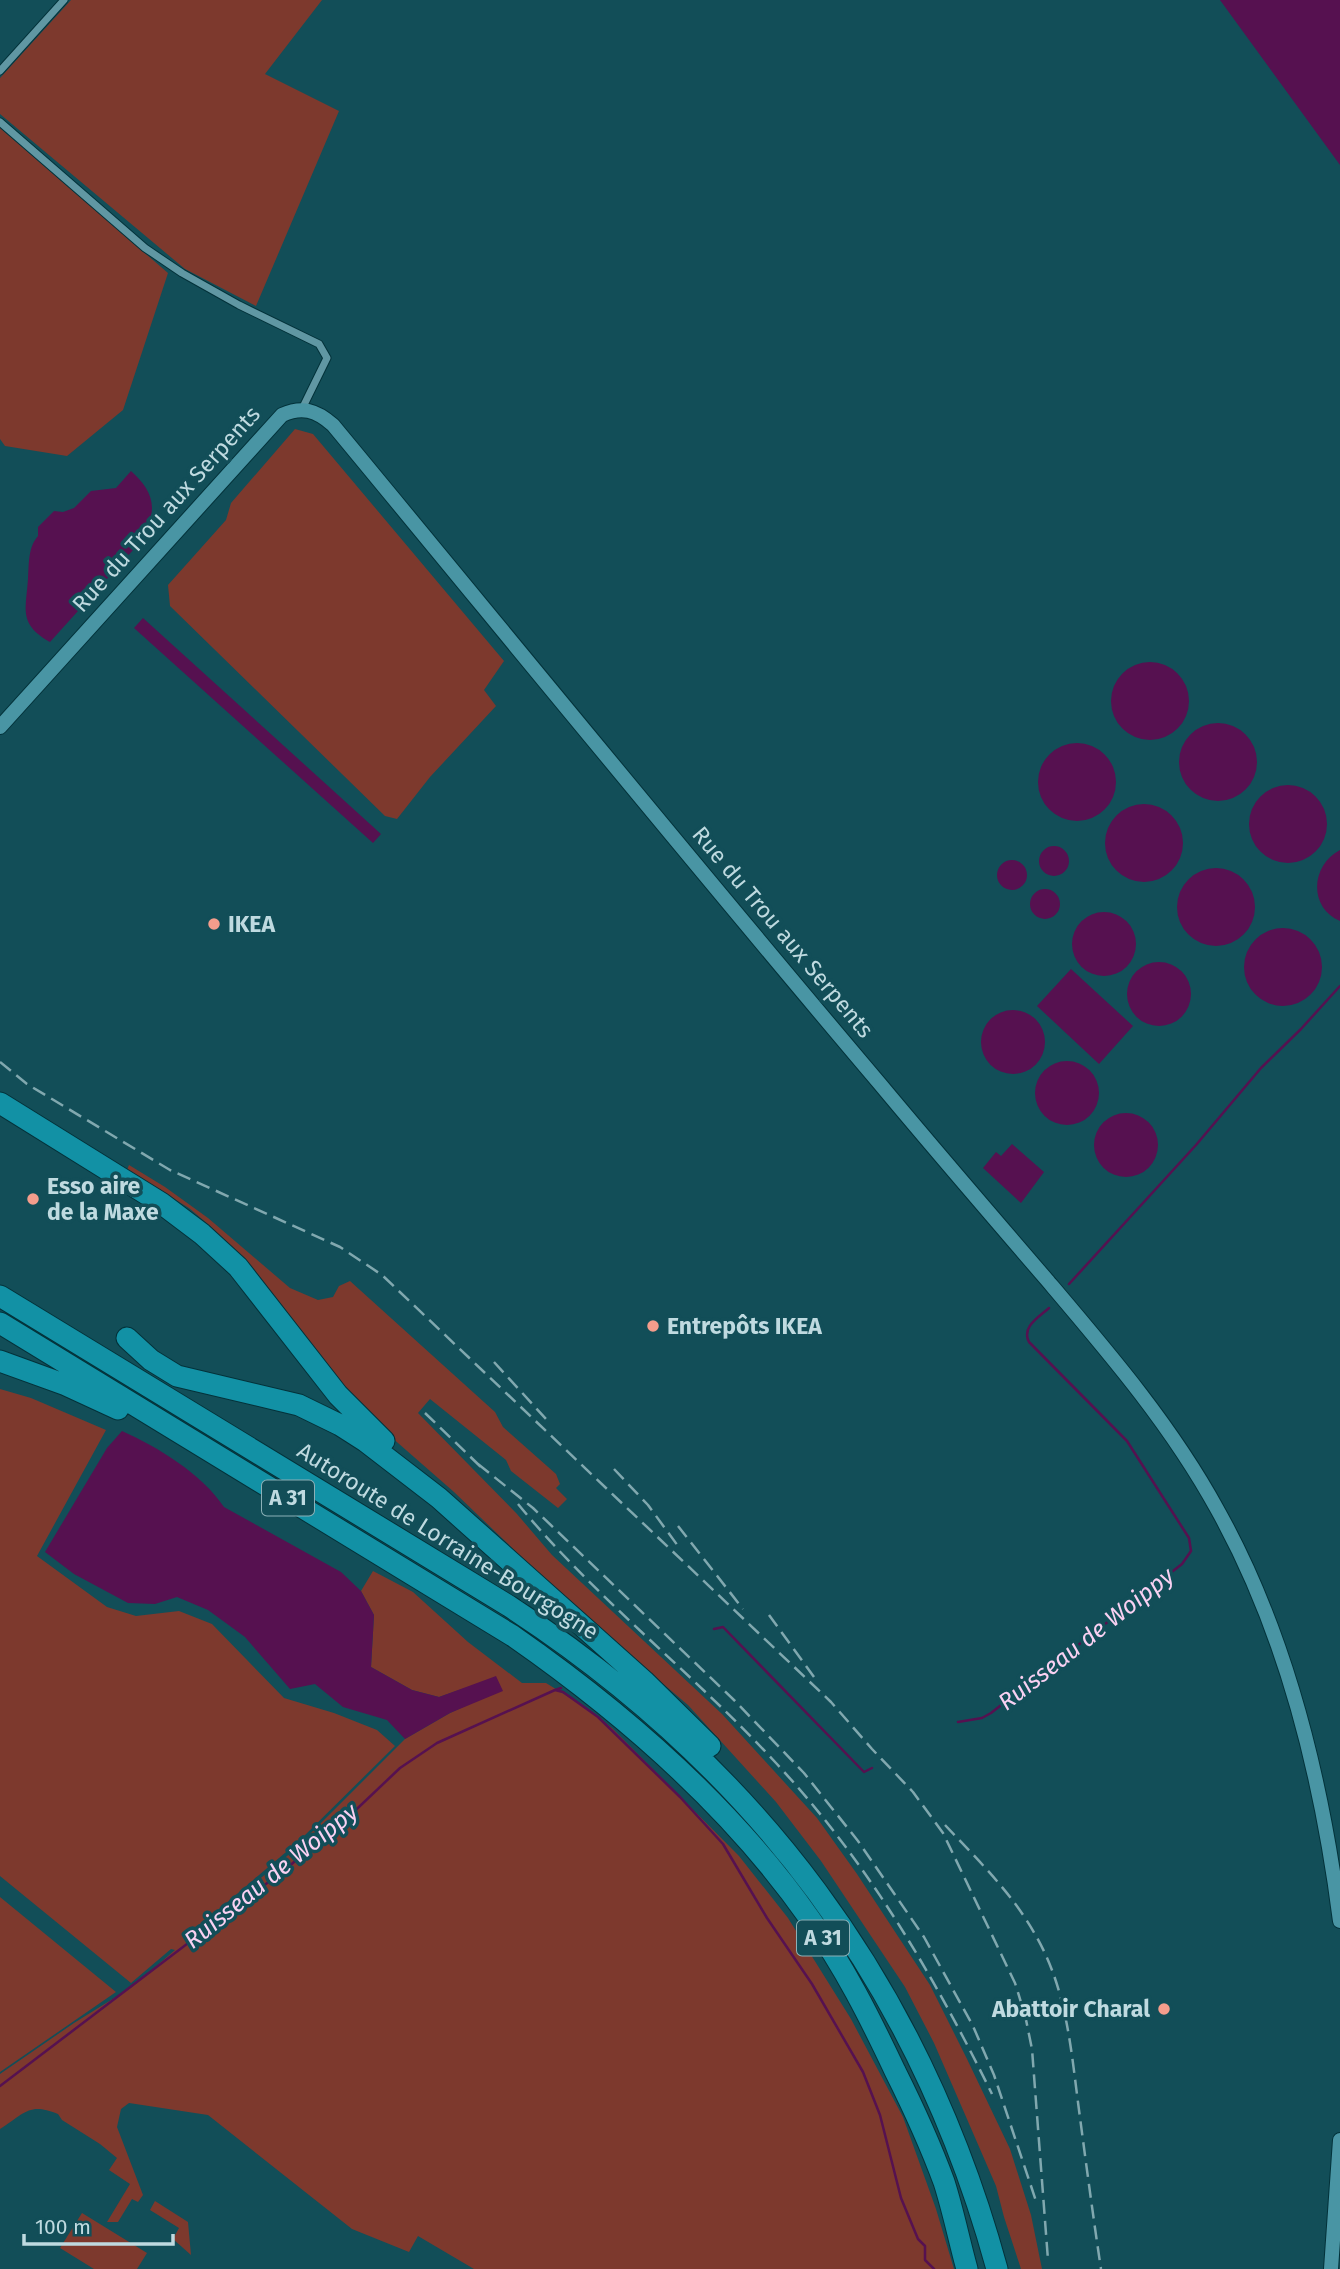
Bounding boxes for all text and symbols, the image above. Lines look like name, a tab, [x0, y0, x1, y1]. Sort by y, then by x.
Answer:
street label: Rue du Trou aux Serpents	[66, 400, 266, 618]
street label: Rue du Trou aux Serpents	[686, 821, 880, 1043]
place label: IKEA	[228, 910, 275, 938]
marker: IKEA	[206, 916, 222, 932]
place label: Esso aire de la Maxe	[47, 1172, 159, 1226]
marker: Esso aire de la Maxe	[25, 1191, 41, 1207]
place label: Entrepôts IKEA	[667, 1312, 822, 1340]
marker: Entrepôts IKEA	[645, 1318, 661, 1334]
street label: Autoroute de Lorraine-Bourgogne	[292, 1436, 604, 1646]
road number: A 31	[262, 1480, 314, 1516]
water label: Ruisseau de Woippy	[993, 1561, 1180, 1716]
water label: Ruisseau de Woippy	[179, 1797, 364, 1954]
road number: A 31	[797, 1920, 849, 1955]
place label: Abattoir Charal	[991, 1995, 1150, 2023]
marker: Abattoir Charal	[1156, 2001, 1172, 2017]
scale bar	[24, 2202, 173, 2246]
text: 100 m	[35, 2214, 91, 2240]

